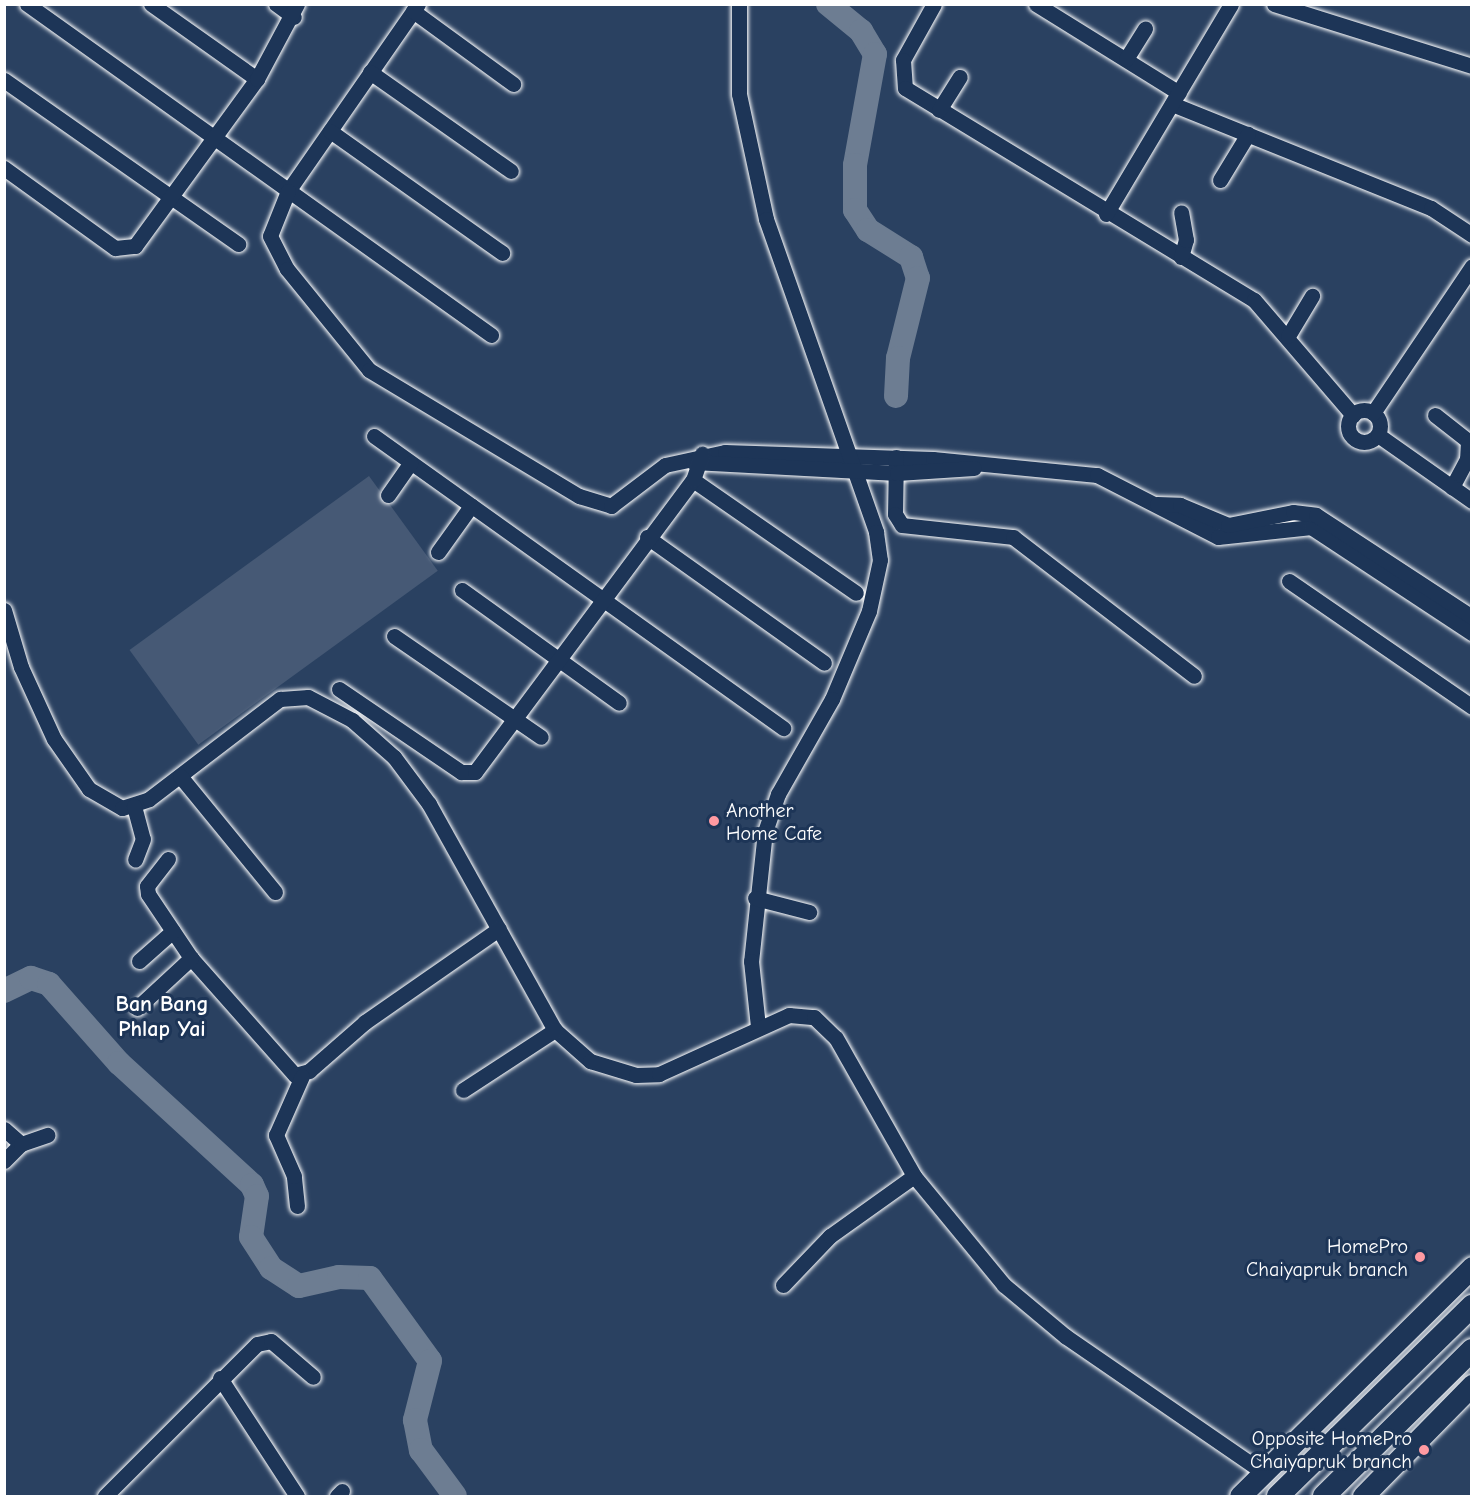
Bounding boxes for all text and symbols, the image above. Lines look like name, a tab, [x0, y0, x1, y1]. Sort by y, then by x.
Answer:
place label: Another Home Cafe	[726, 798, 822, 845]
marker: Another Home Cafe	[707, 814, 721, 828]
district label: Ban Bang Phlap Yai	[115, 991, 209, 1042]
place label: HomePro Chaiyapruk branch	[1246, 1234, 1408, 1281]
marker: HomePro Chaiyapruk branch	[1413, 1250, 1427, 1264]
place label: Opposite HomePro Chaiyapruk branch	[1250, 1426, 1412, 1473]
marker: Opposite HomePro Chaiyapruk branch	[1417, 1443, 1431, 1457]

